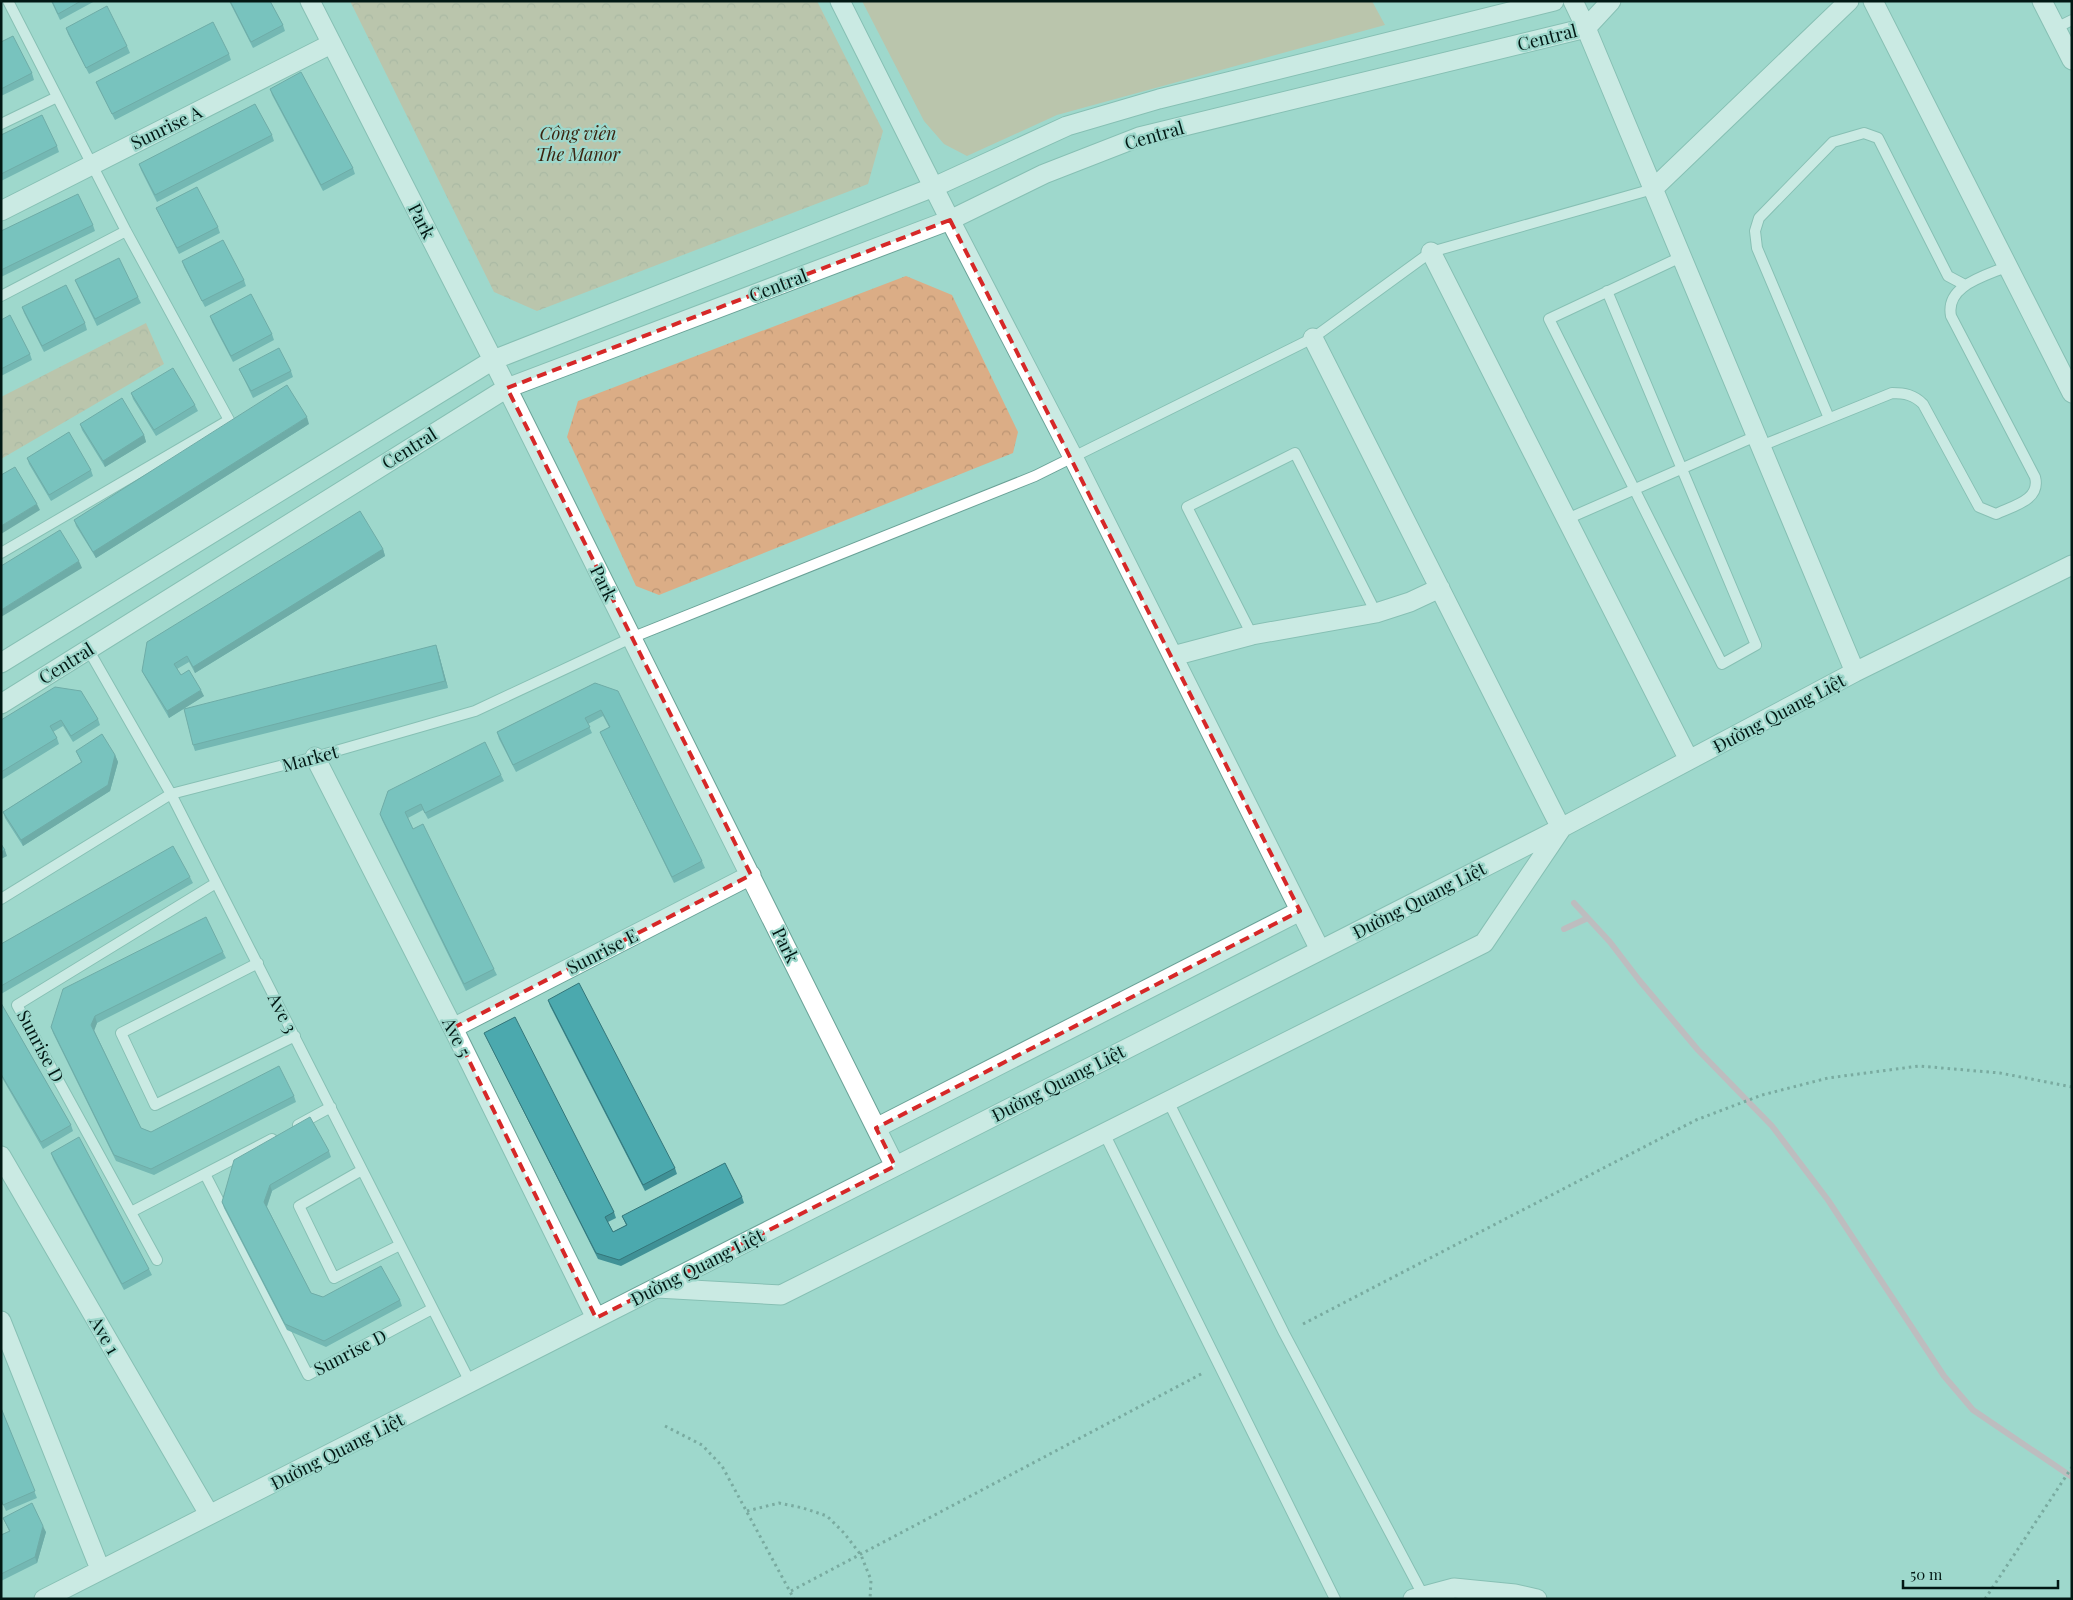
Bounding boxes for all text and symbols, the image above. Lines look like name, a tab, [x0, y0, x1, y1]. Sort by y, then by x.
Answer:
street label: Central	[1515, 18, 1579, 56]
street label: Sunrise A	[126, 99, 206, 155]
street label: Central	[1122, 115, 1186, 155]
park label: Công viên The Manor	[536, 121, 622, 166]
street label: Park	[403, 199, 441, 243]
street label: Central	[745, 263, 811, 307]
street label: Central	[377, 422, 441, 474]
street label: Park	[585, 561, 623, 605]
street label: Central	[34, 637, 98, 689]
street label: Đường Quang Liệt	[1709, 668, 1850, 758]
street label: Market	[279, 739, 341, 777]
street label: Đường Quang Liệt	[1348, 856, 1490, 944]
street label: Sunrise E	[562, 923, 642, 979]
street label: Park	[767, 923, 805, 967]
street label: Ave 3	[262, 988, 303, 1037]
street label: Sunrise D	[12, 1006, 70, 1086]
street label: Ave 5	[437, 1012, 477, 1061]
street label: Đường Quang Liệt	[987, 1039, 1129, 1127]
street label: Đường Quang Liệt	[626, 1223, 768, 1311]
street label: Ave 1	[84, 1311, 126, 1359]
street label: Sunrise D	[309, 1323, 391, 1381]
street label: Đường Quang Liệt	[266, 1407, 408, 1495]
scale bar	[1903, 1558, 2058, 1590]
text: 50 m	[1910, 1564, 1943, 1584]

